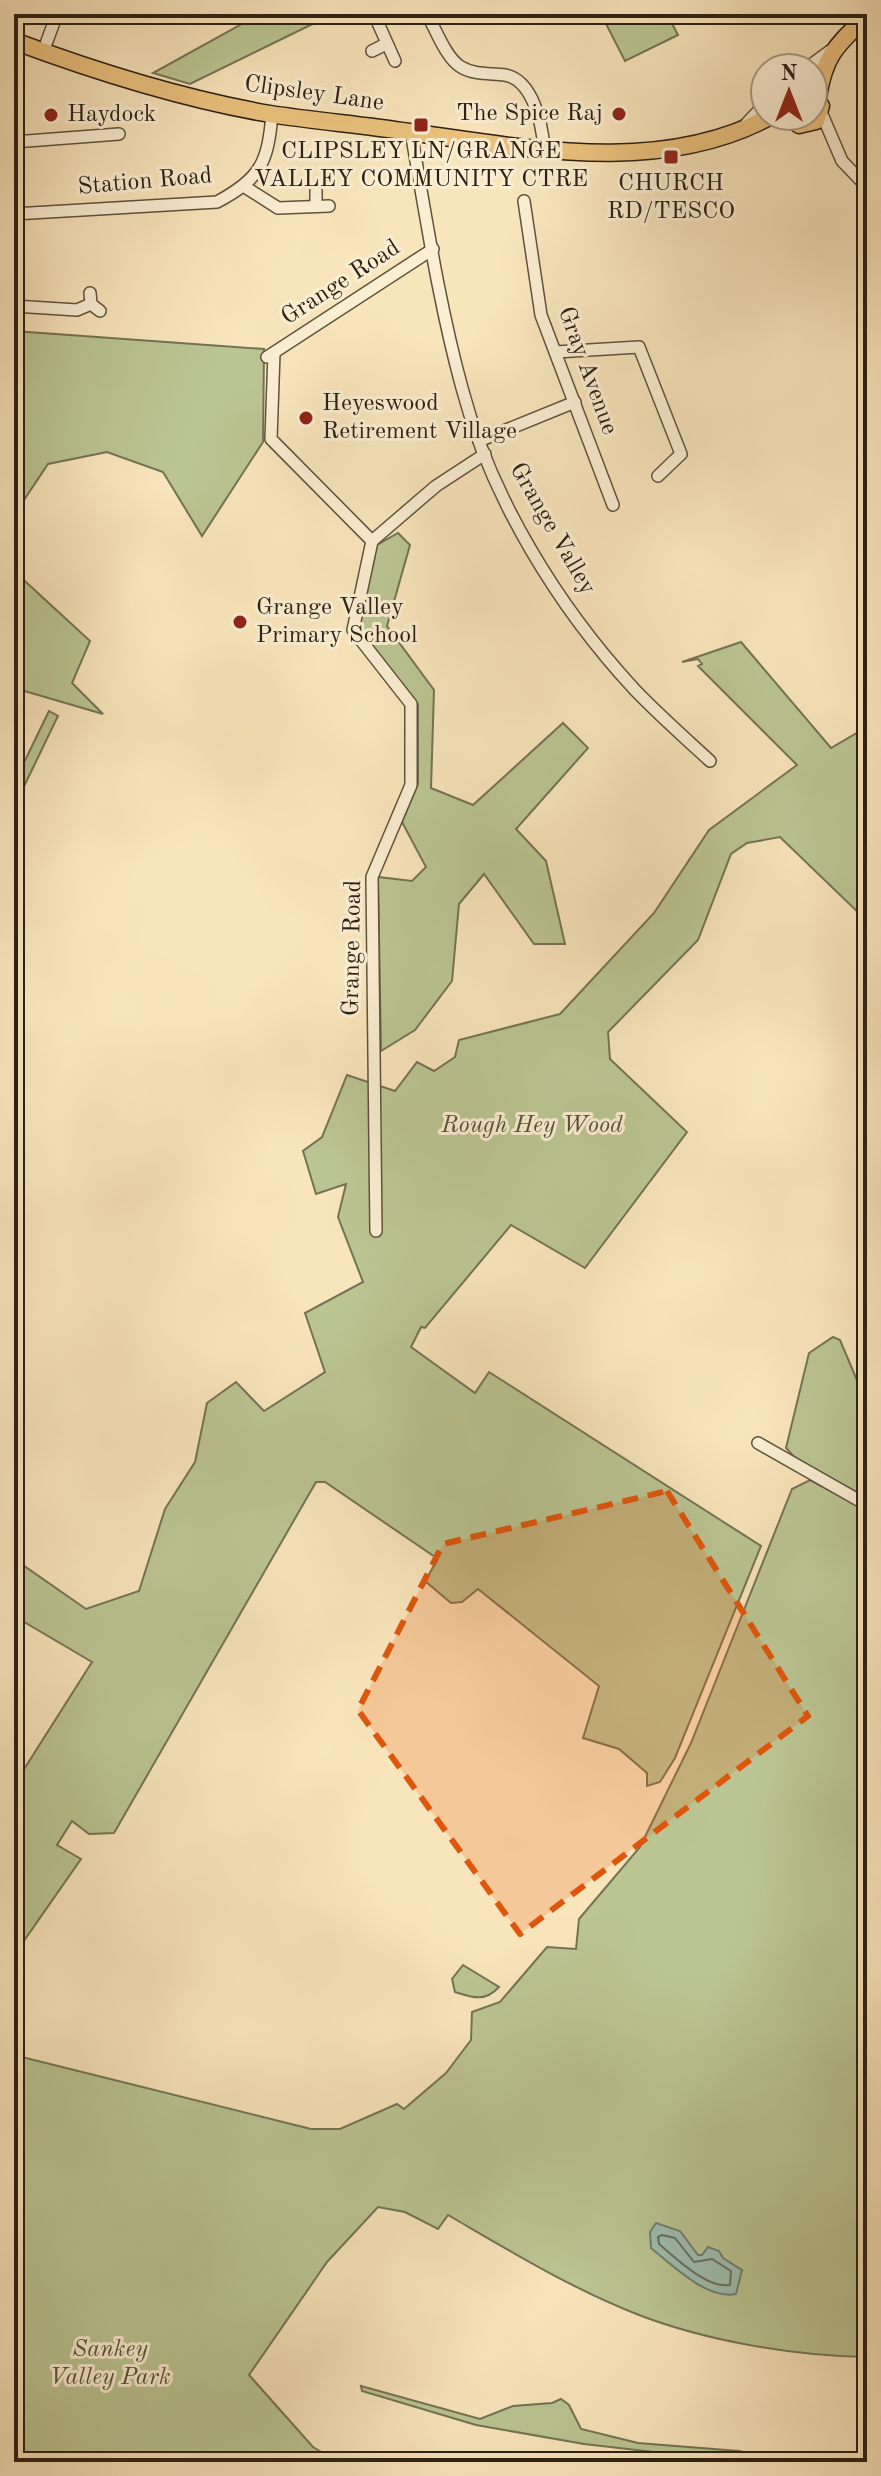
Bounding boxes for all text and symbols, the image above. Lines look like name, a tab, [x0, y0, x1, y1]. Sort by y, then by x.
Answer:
north arrow	[749, 52, 829, 132]
text: N	[781, 63, 798, 85]
street label: Clipsley Lane	[243, 72, 385, 116]
place label: The Spice Raj	[456, 102, 603, 126]
place label: Haydock	[67, 103, 156, 127]
marker: The Spice Raj	[610, 105, 628, 123]
marker: Haydock	[42, 106, 60, 124]
marker: CLIPSLEY LN/GRANGE VALLEY COMMUNITY CTRE	[412, 116, 430, 134]
place label: CLIPSLEY LN/GRANGE VALLEY COMMUNITY CTRE	[254, 140, 588, 192]
marker: CHURCH RD/TESCO	[662, 148, 680, 166]
street label: Station Road	[77, 164, 213, 200]
place label: CHURCH RD/TESCO	[607, 172, 735, 224]
street label: Grange Road	[277, 236, 405, 330]
street label: Gray Avenue	[553, 304, 621, 438]
place label: Heyeswood Retirement Village	[322, 392, 517, 444]
marker: Heyeswood Retirement Village	[297, 409, 315, 427]
street label: Grange Valley	[505, 459, 599, 599]
place label: Grange Valley Primary School	[256, 596, 418, 648]
marker: Grange Valley Primary School	[231, 613, 249, 631]
street label: Grange Road	[340, 880, 366, 1016]
park label: Rough Hey Wood	[440, 1114, 623, 1138]
park label: Sankey Valley Park	[49, 2338, 171, 2390]

